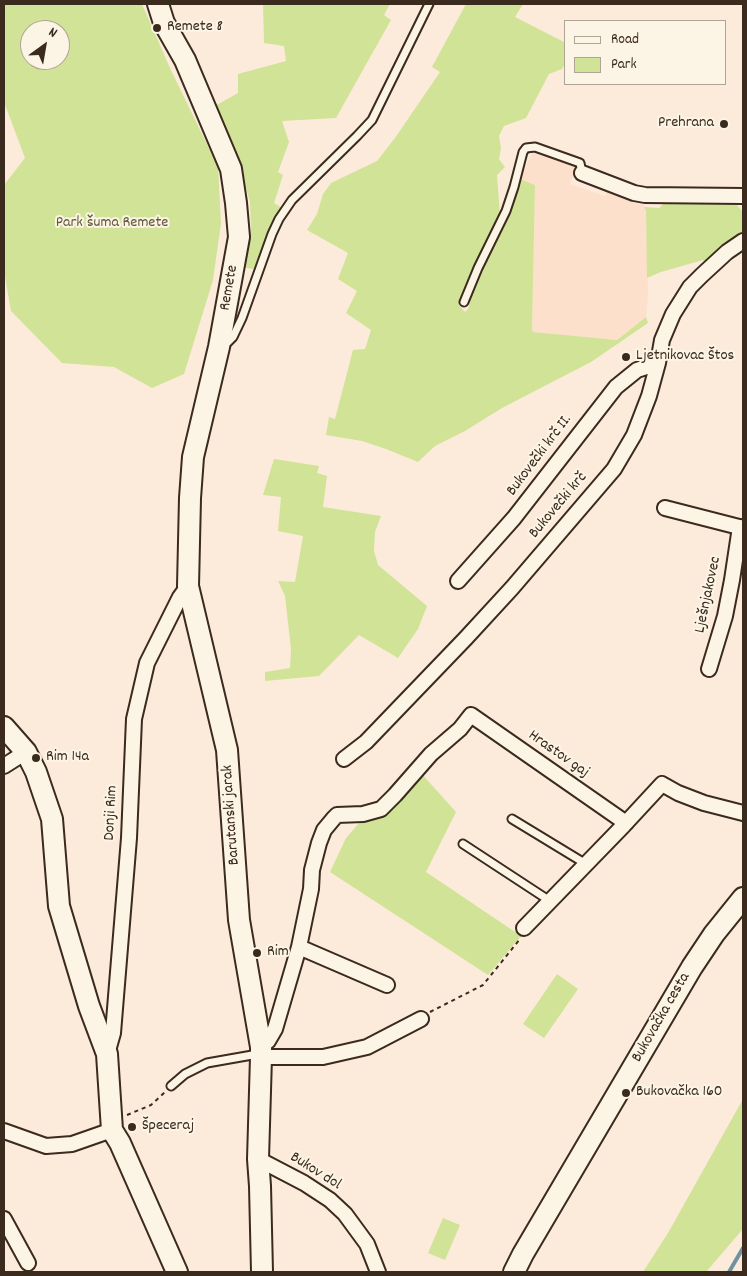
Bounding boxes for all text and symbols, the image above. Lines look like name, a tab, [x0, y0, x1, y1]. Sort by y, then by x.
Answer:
place label: Remete 8	[167, 18, 223, 38]
north arrow	[20, 20, 70, 70]
legend	[564, 20, 727, 85]
marker: Remete 8	[151, 22, 163, 34]
text: N	[44, 23, 61, 43]
text: Road	[611, 29, 639, 51]
text: Park	[611, 54, 637, 76]
place label: Prehrana	[658, 114, 714, 134]
marker: Prehrana	[718, 118, 730, 130]
park label: Park šuma Remete	[56, 214, 168, 234]
street label: Remete	[217, 264, 243, 312]
place label: Ljetnikovac Štos	[636, 347, 734, 367]
marker: Ljetnikovac Štos	[620, 351, 632, 363]
street label: Bukovečki krč II.	[503, 412, 577, 500]
street label: Bukovečki krč	[526, 469, 592, 543]
street label: Lješnjakovec	[692, 555, 726, 635]
street label: Hrastov gaj	[524, 727, 592, 783]
place label: Rim 14a	[46, 748, 89, 768]
marker: Rim 14a	[30, 752, 42, 764]
street label: Barutanski jarak	[219, 764, 245, 866]
street label: Donji Rim	[101, 785, 123, 841]
place label: Rim	[267, 943, 289, 963]
marker: Rim	[251, 947, 263, 959]
street label: Bukovačka cesta	[629, 970, 695, 1066]
place label: Bukovačka 160	[636, 1083, 723, 1103]
marker: Bukovačka 160	[620, 1087, 632, 1099]
place label: Špeceraj	[142, 1117, 194, 1137]
marker: Špeceraj	[126, 1121, 138, 1133]
street label: Bukov dol	[286, 1149, 344, 1195]

